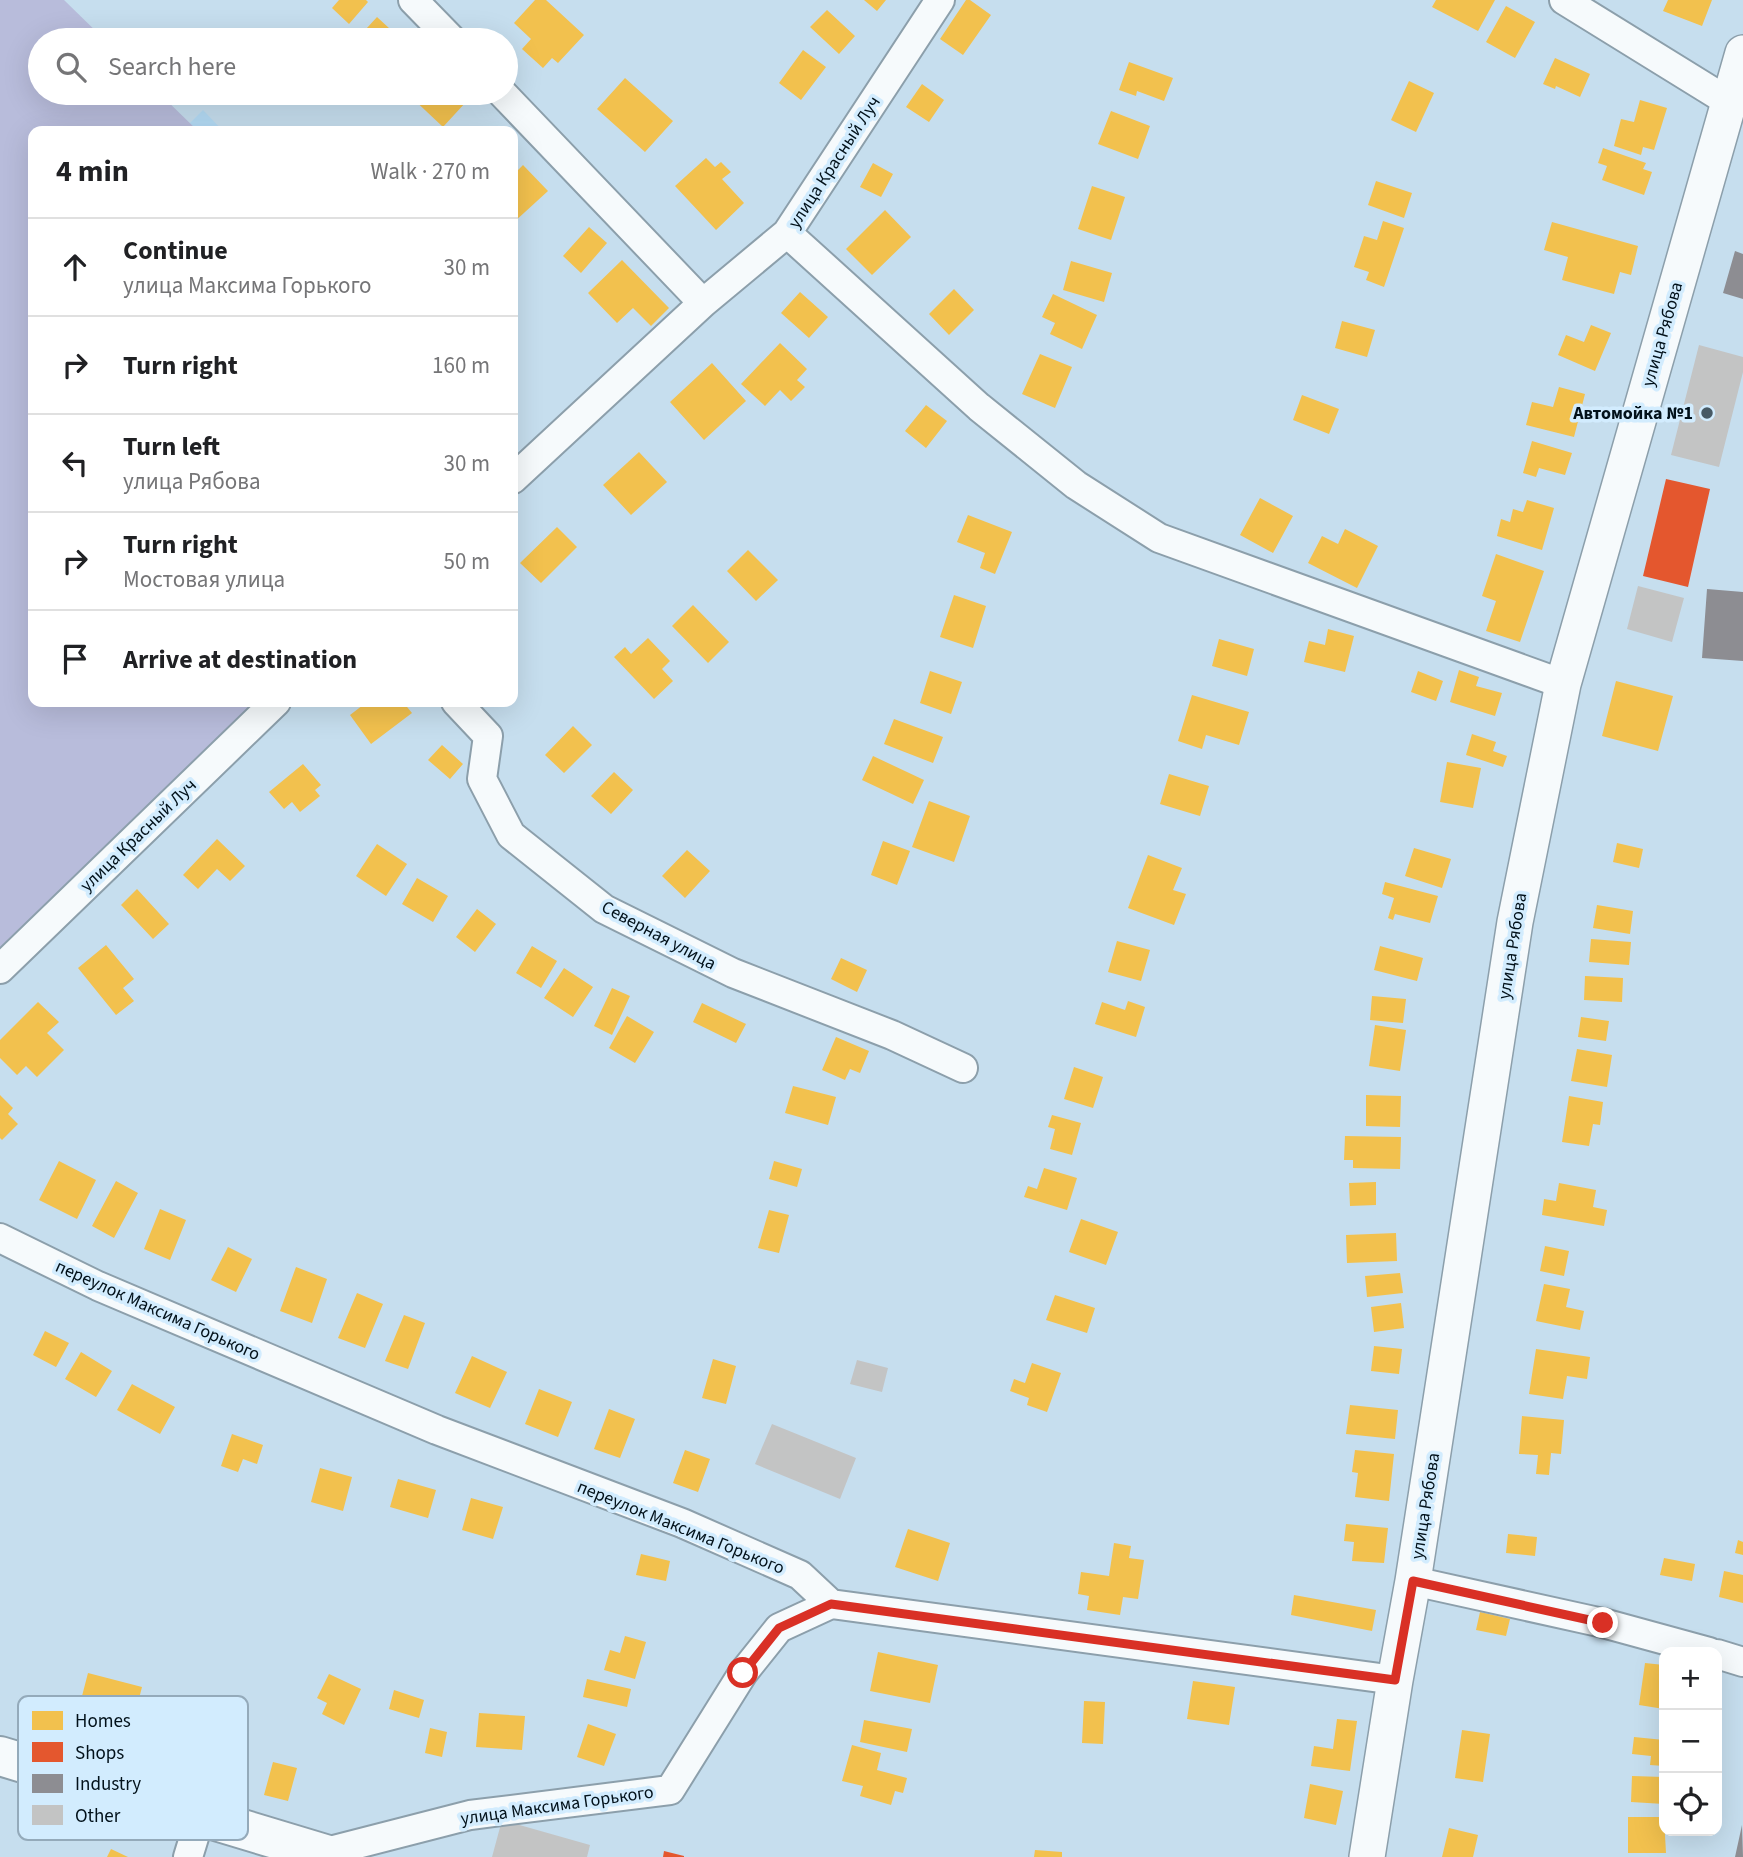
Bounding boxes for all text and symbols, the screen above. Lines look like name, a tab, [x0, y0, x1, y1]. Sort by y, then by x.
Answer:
search box	[28, 28, 518, 105]
icon: search	[52, 48, 90, 86]
text: Search here	[108, 48, 236, 85]
street label: улица Красный Луч	[782, 91, 887, 233]
text: 4 min	[56, 150, 129, 193]
text: Walk · 270 m	[371, 155, 490, 188]
text: Continue	[123, 232, 228, 269]
icon: ahead	[56, 248, 94, 286]
text: 30 m	[443, 251, 490, 284]
text: улица Максима Горького	[123, 269, 371, 302]
street label: улица Рябова	[1636, 279, 1689, 389]
icon: right	[56, 346, 94, 384]
text: Turn right	[123, 347, 238, 384]
text: 160 m	[432, 349, 490, 382]
place label: Автомойка №1	[1572, 401, 1693, 426]
marker: Автомойка №1	[1699, 405, 1715, 421]
text: Turn left	[123, 428, 220, 465]
icon: left	[56, 444, 94, 482]
text: 30 m	[443, 447, 490, 480]
text: улица Рябова	[123, 465, 261, 498]
text: Turn right	[123, 526, 238, 563]
icon: right	[56, 542, 94, 580]
text: 50 m	[443, 545, 490, 578]
text: Мостовая улица	[123, 563, 285, 596]
icon: arrive	[56, 640, 94, 678]
text: Arrive at destination	[123, 641, 357, 678]
street label: улица Красный Луч	[75, 773, 202, 898]
street label: улица Рябова	[1492, 891, 1533, 1001]
street label: Северная улица	[597, 895, 720, 976]
street label: переулок Максима Горького	[51, 1254, 264, 1367]
street label: улица Рябова	[1405, 1451, 1446, 1561]
street label: переулок Максима Горького	[573, 1474, 788, 1581]
route end	[1587, 1607, 1618, 1638]
map controls	[1659, 1647, 1722, 1836]
button: +	[1659, 1647, 1722, 1710]
route start	[727, 1657, 758, 1688]
legend	[18, 1696, 248, 1840]
text: Homes	[75, 1708, 131, 1735]
button: −	[1659, 1710, 1722, 1773]
text: Shops	[75, 1740, 124, 1767]
text: Industry	[75, 1771, 141, 1798]
button: locate	[1659, 1773, 1722, 1836]
street label: улица Максима Горького	[459, 1780, 655, 1831]
text: Other	[75, 1803, 121, 1830]

